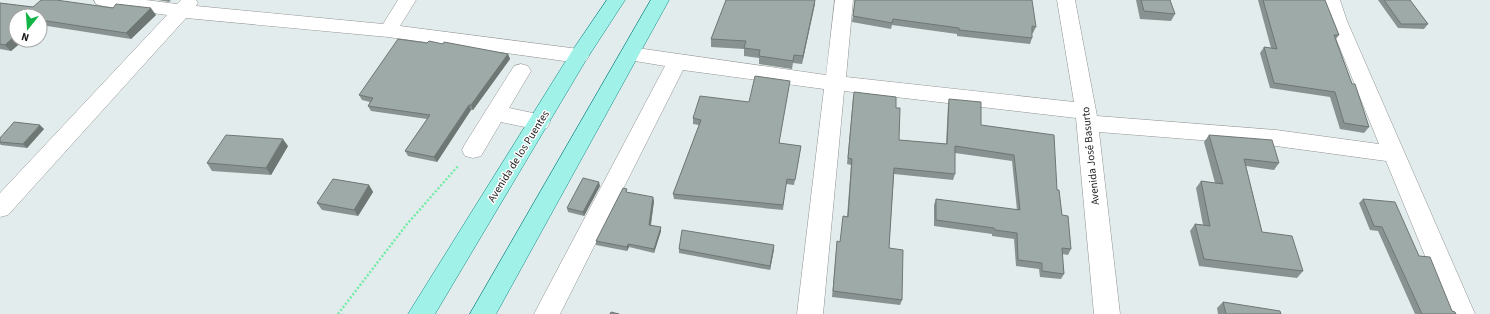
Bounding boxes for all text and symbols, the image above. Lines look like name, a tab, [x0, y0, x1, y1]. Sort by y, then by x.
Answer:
north arrow	[8, 8, 48, 48]
text: N	[20, 29, 31, 45]
street label: Avenida José Basurto	[1078, 106, 1103, 206]
street label: Avenida de los Puentes	[484, 107, 553, 205]

